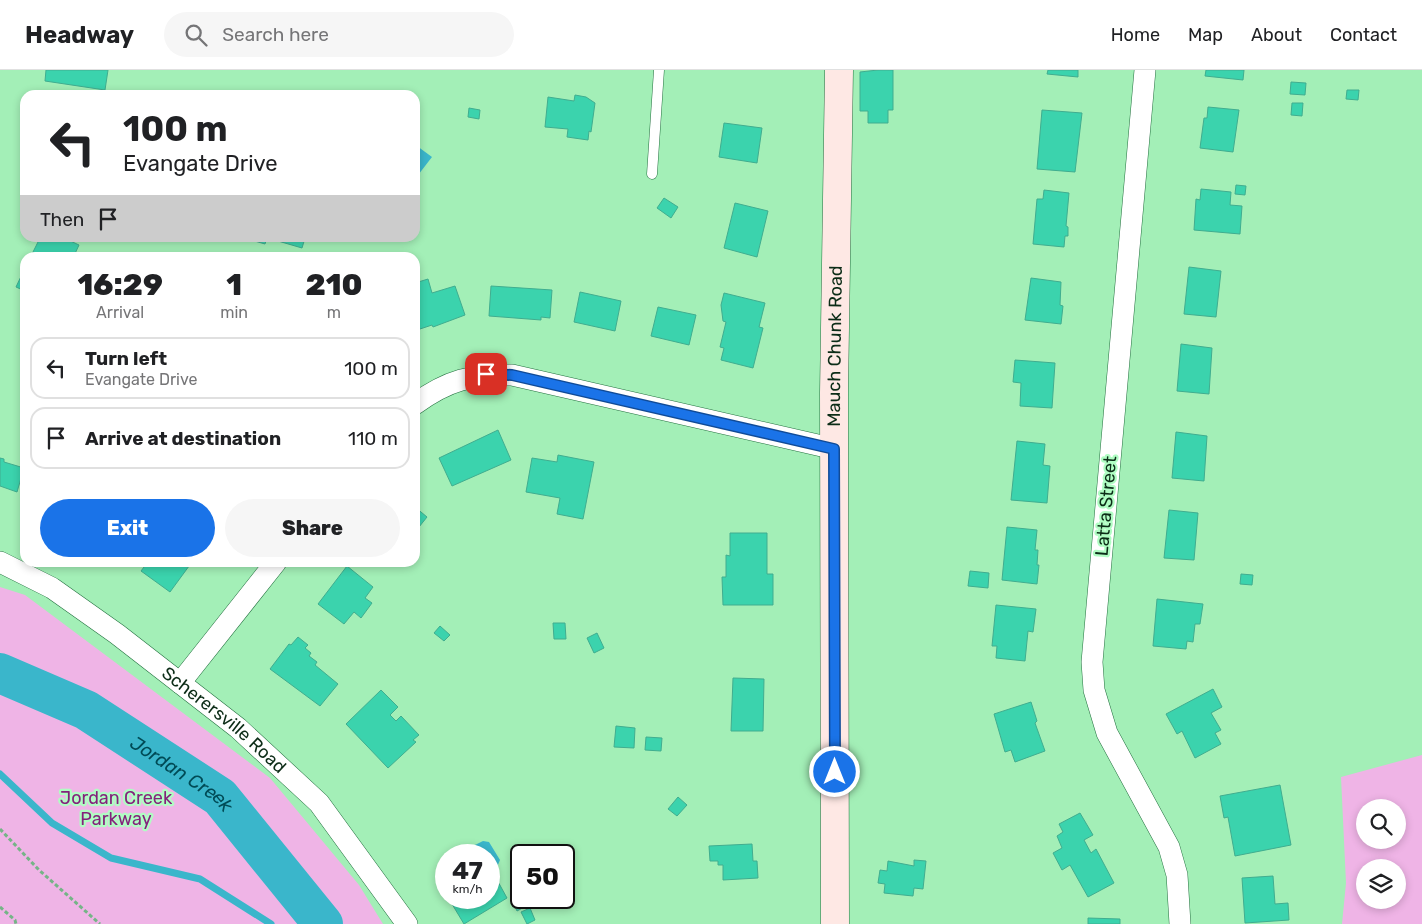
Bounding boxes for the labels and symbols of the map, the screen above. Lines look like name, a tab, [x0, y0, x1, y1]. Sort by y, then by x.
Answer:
street label: Mauch Chunk Road	[823, 265, 847, 427]
pin	[465, 353, 507, 395]
street label: Latta Street	[1091, 455, 1121, 557]
street label: Scherersville Road	[157, 662, 291, 778]
water label: Jordan Creek	[126, 731, 238, 817]
position arrow	[808, 745, 860, 797]
park label: Jordan Creek Parkway	[60, 787, 173, 830]
speed limit sign: 50	[510, 844, 575, 909]

